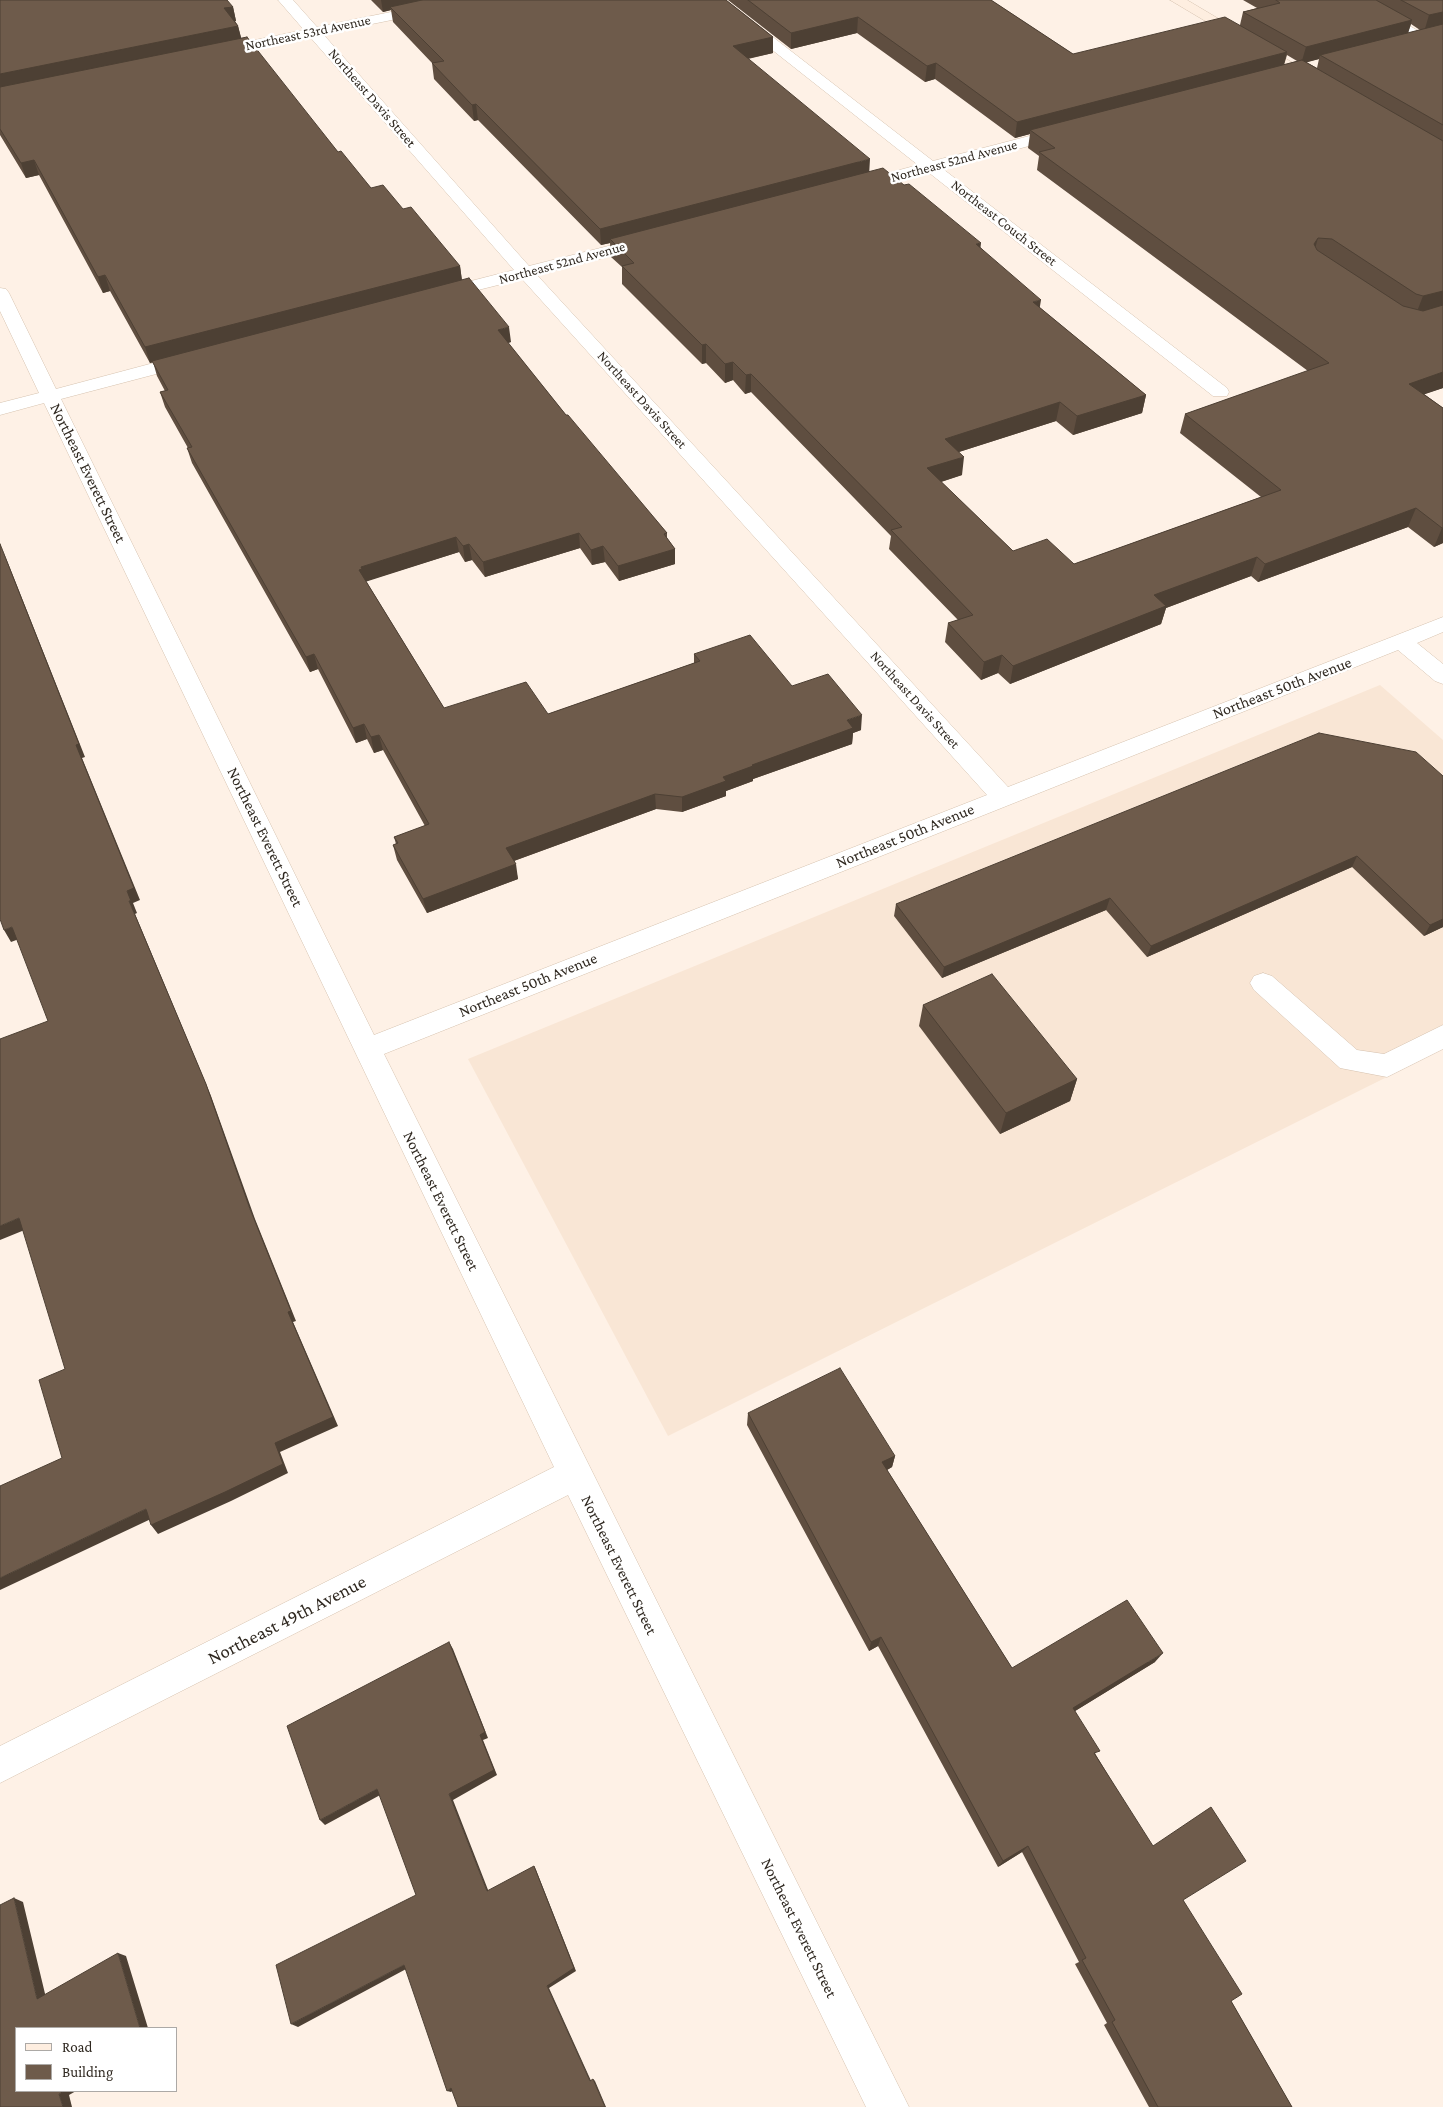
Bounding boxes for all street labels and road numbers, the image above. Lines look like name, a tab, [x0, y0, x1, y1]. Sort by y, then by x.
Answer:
street label: Northeast 53rd Avenue	[244, 12, 372, 54]
street label: Northeast Davis Street	[325, 45, 419, 151]
street label: Northeast 52nd Avenue	[889, 136, 1019, 186]
street label: Northeast Couch Street	[948, 176, 1060, 270]
street label: Northeast 52nd Avenue	[497, 238, 627, 288]
street label: Northeast Davis Street	[594, 348, 690, 452]
street label: Northeast Everett Street	[46, 400, 130, 546]
street label: Northeast Davis Street	[867, 648, 963, 752]
street label: Northeast 50th Avenue	[1210, 653, 1354, 723]
street label: Northeast Everett Street	[223, 764, 307, 910]
street label: Northeast 50th Avenue	[833, 799, 977, 873]
street label: Northeast 50th Avenue	[456, 948, 600, 1022]
street label: Northeast Everett Street	[399, 1128, 483, 1274]
street label: Northeast Everett Street	[577, 1492, 661, 1638]
street label: Northeast 49th Avenue	[204, 1570, 370, 1670]
street label: Northeast Everett Street	[757, 1855, 841, 2001]

